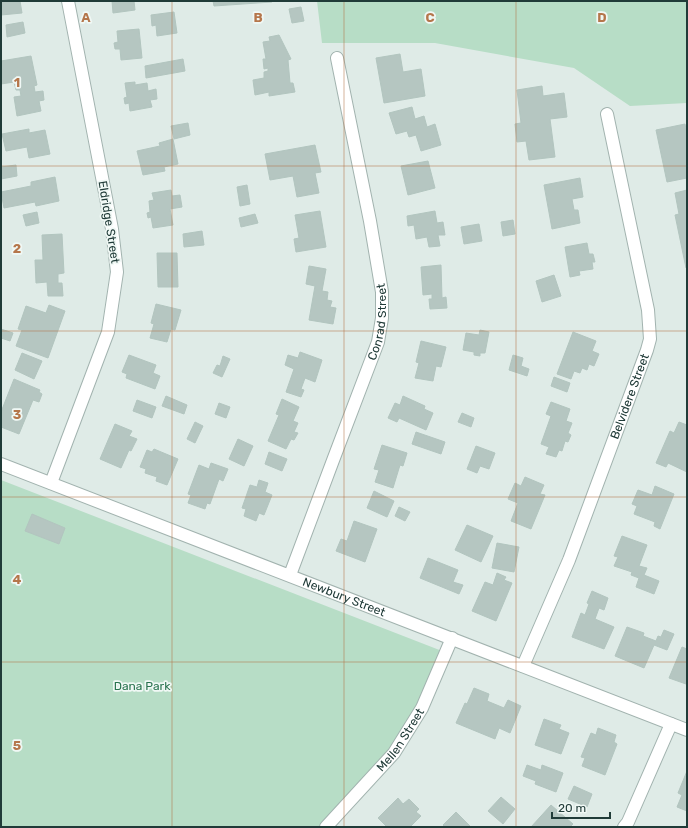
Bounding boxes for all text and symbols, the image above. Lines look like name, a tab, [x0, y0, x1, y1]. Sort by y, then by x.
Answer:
text: A	[81, 10, 91, 25]
text: B	[253, 10, 263, 25]
text: C	[425, 10, 435, 25]
text: D	[597, 10, 607, 25]
text: 1	[14, 75, 20, 90]
street label: Eldridge Street	[96, 180, 122, 265]
text: 2	[13, 241, 21, 256]
street label: Conrad Street	[365, 282, 389, 362]
street label: Belvidere Street	[608, 352, 652, 441]
text: 3	[13, 407, 22, 422]
text: 4	[13, 572, 22, 587]
street label: Newbury Street	[301, 575, 388, 619]
park label: Dana Park	[114, 679, 171, 693]
street label: Mellen Street	[374, 705, 427, 774]
text: 5	[13, 738, 21, 753]
scale bar	[552, 794, 610, 820]
text: 20 m	[558, 801, 586, 815]

